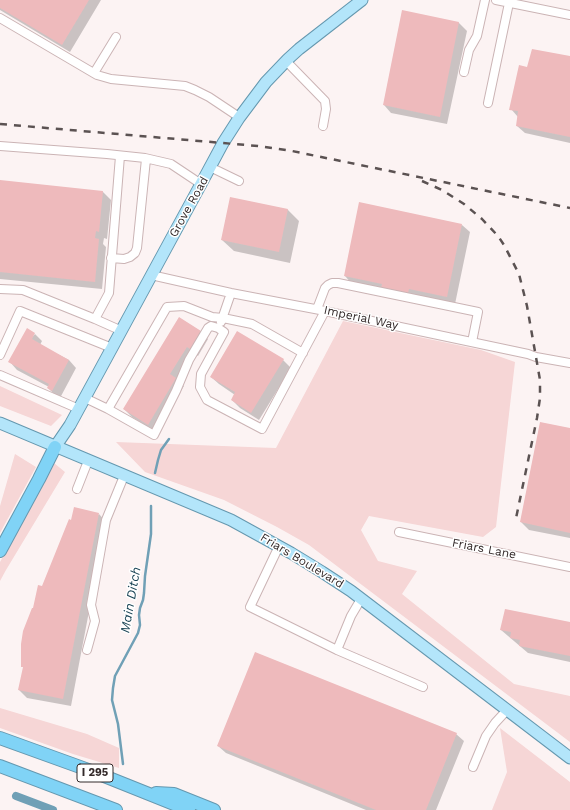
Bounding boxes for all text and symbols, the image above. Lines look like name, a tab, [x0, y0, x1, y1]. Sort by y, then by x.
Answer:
street label: Grove Road	[166, 174, 212, 240]
street label: Imperial Way	[322, 303, 400, 333]
street label: Friars Boulevard	[258, 530, 346, 592]
street label: Friars Lane	[451, 536, 517, 562]
water label: Main Ditch	[118, 566, 144, 634]
road number: I 295	[77, 764, 113, 782]

